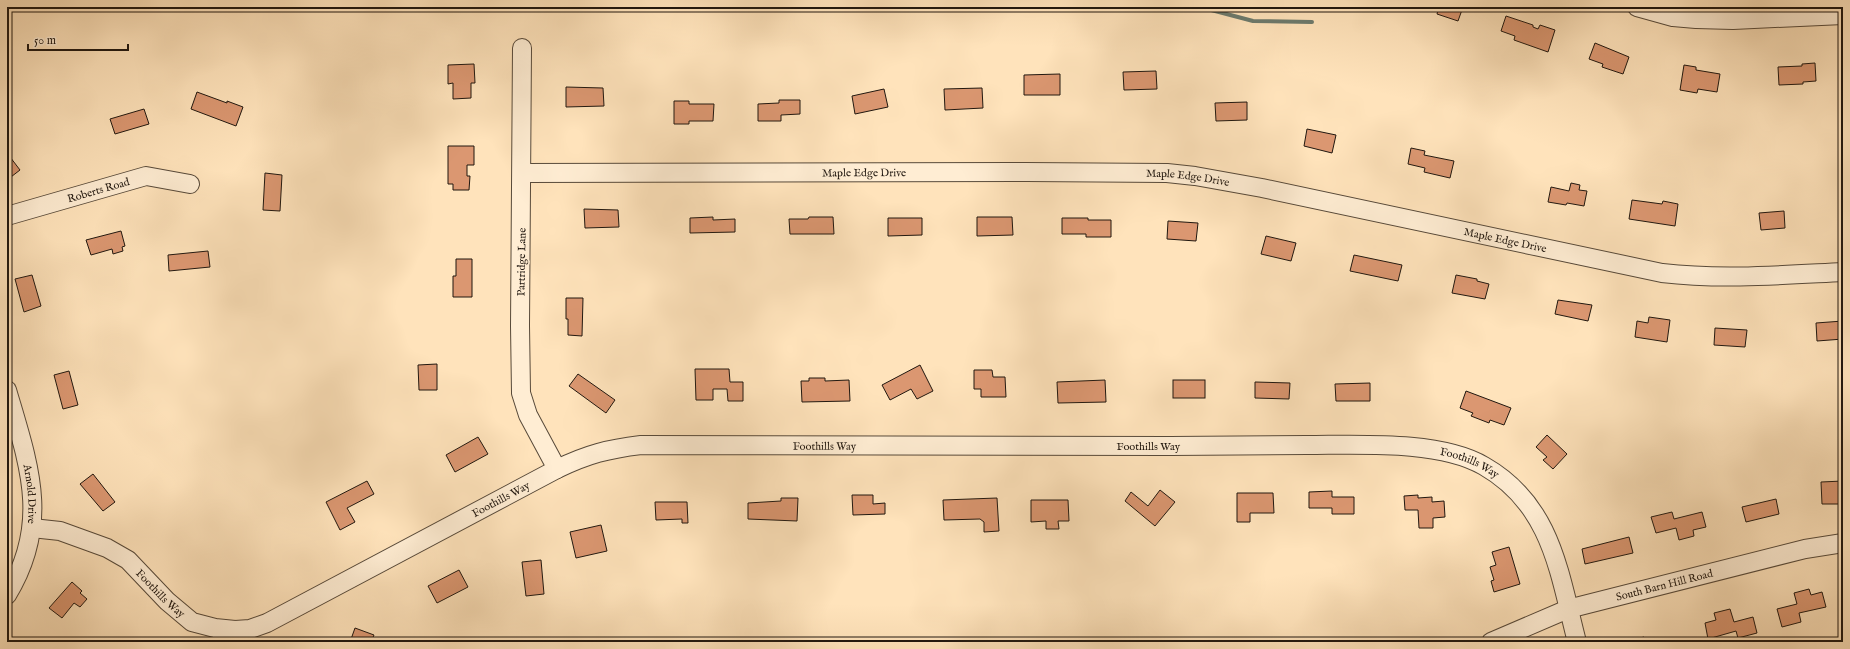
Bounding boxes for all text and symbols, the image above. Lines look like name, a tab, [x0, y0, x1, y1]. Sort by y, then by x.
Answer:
scale bar	[28, 26, 128, 52]
text: 50 m	[34, 33, 56, 48]
street label: Maple Edge Drive	[822, 166, 906, 180]
street label: Maple Edge Drive	[1146, 167, 1230, 190]
street label: Roberts Road	[66, 175, 131, 206]
street label: Maple Edge Drive	[1463, 225, 1548, 256]
street label: Partridge Lane	[514, 228, 530, 296]
street label: Foothills Way	[793, 440, 857, 454]
street label: Foothills Way	[1117, 440, 1181, 454]
street label: Foothills Way	[1439, 445, 1502, 482]
street label: Arnold Drive	[19, 462, 38, 524]
street label: Foothills Way	[470, 478, 533, 521]
street label: Foothills Way	[132, 567, 188, 622]
street label: South Barn Hill Road	[1615, 567, 1714, 605]

